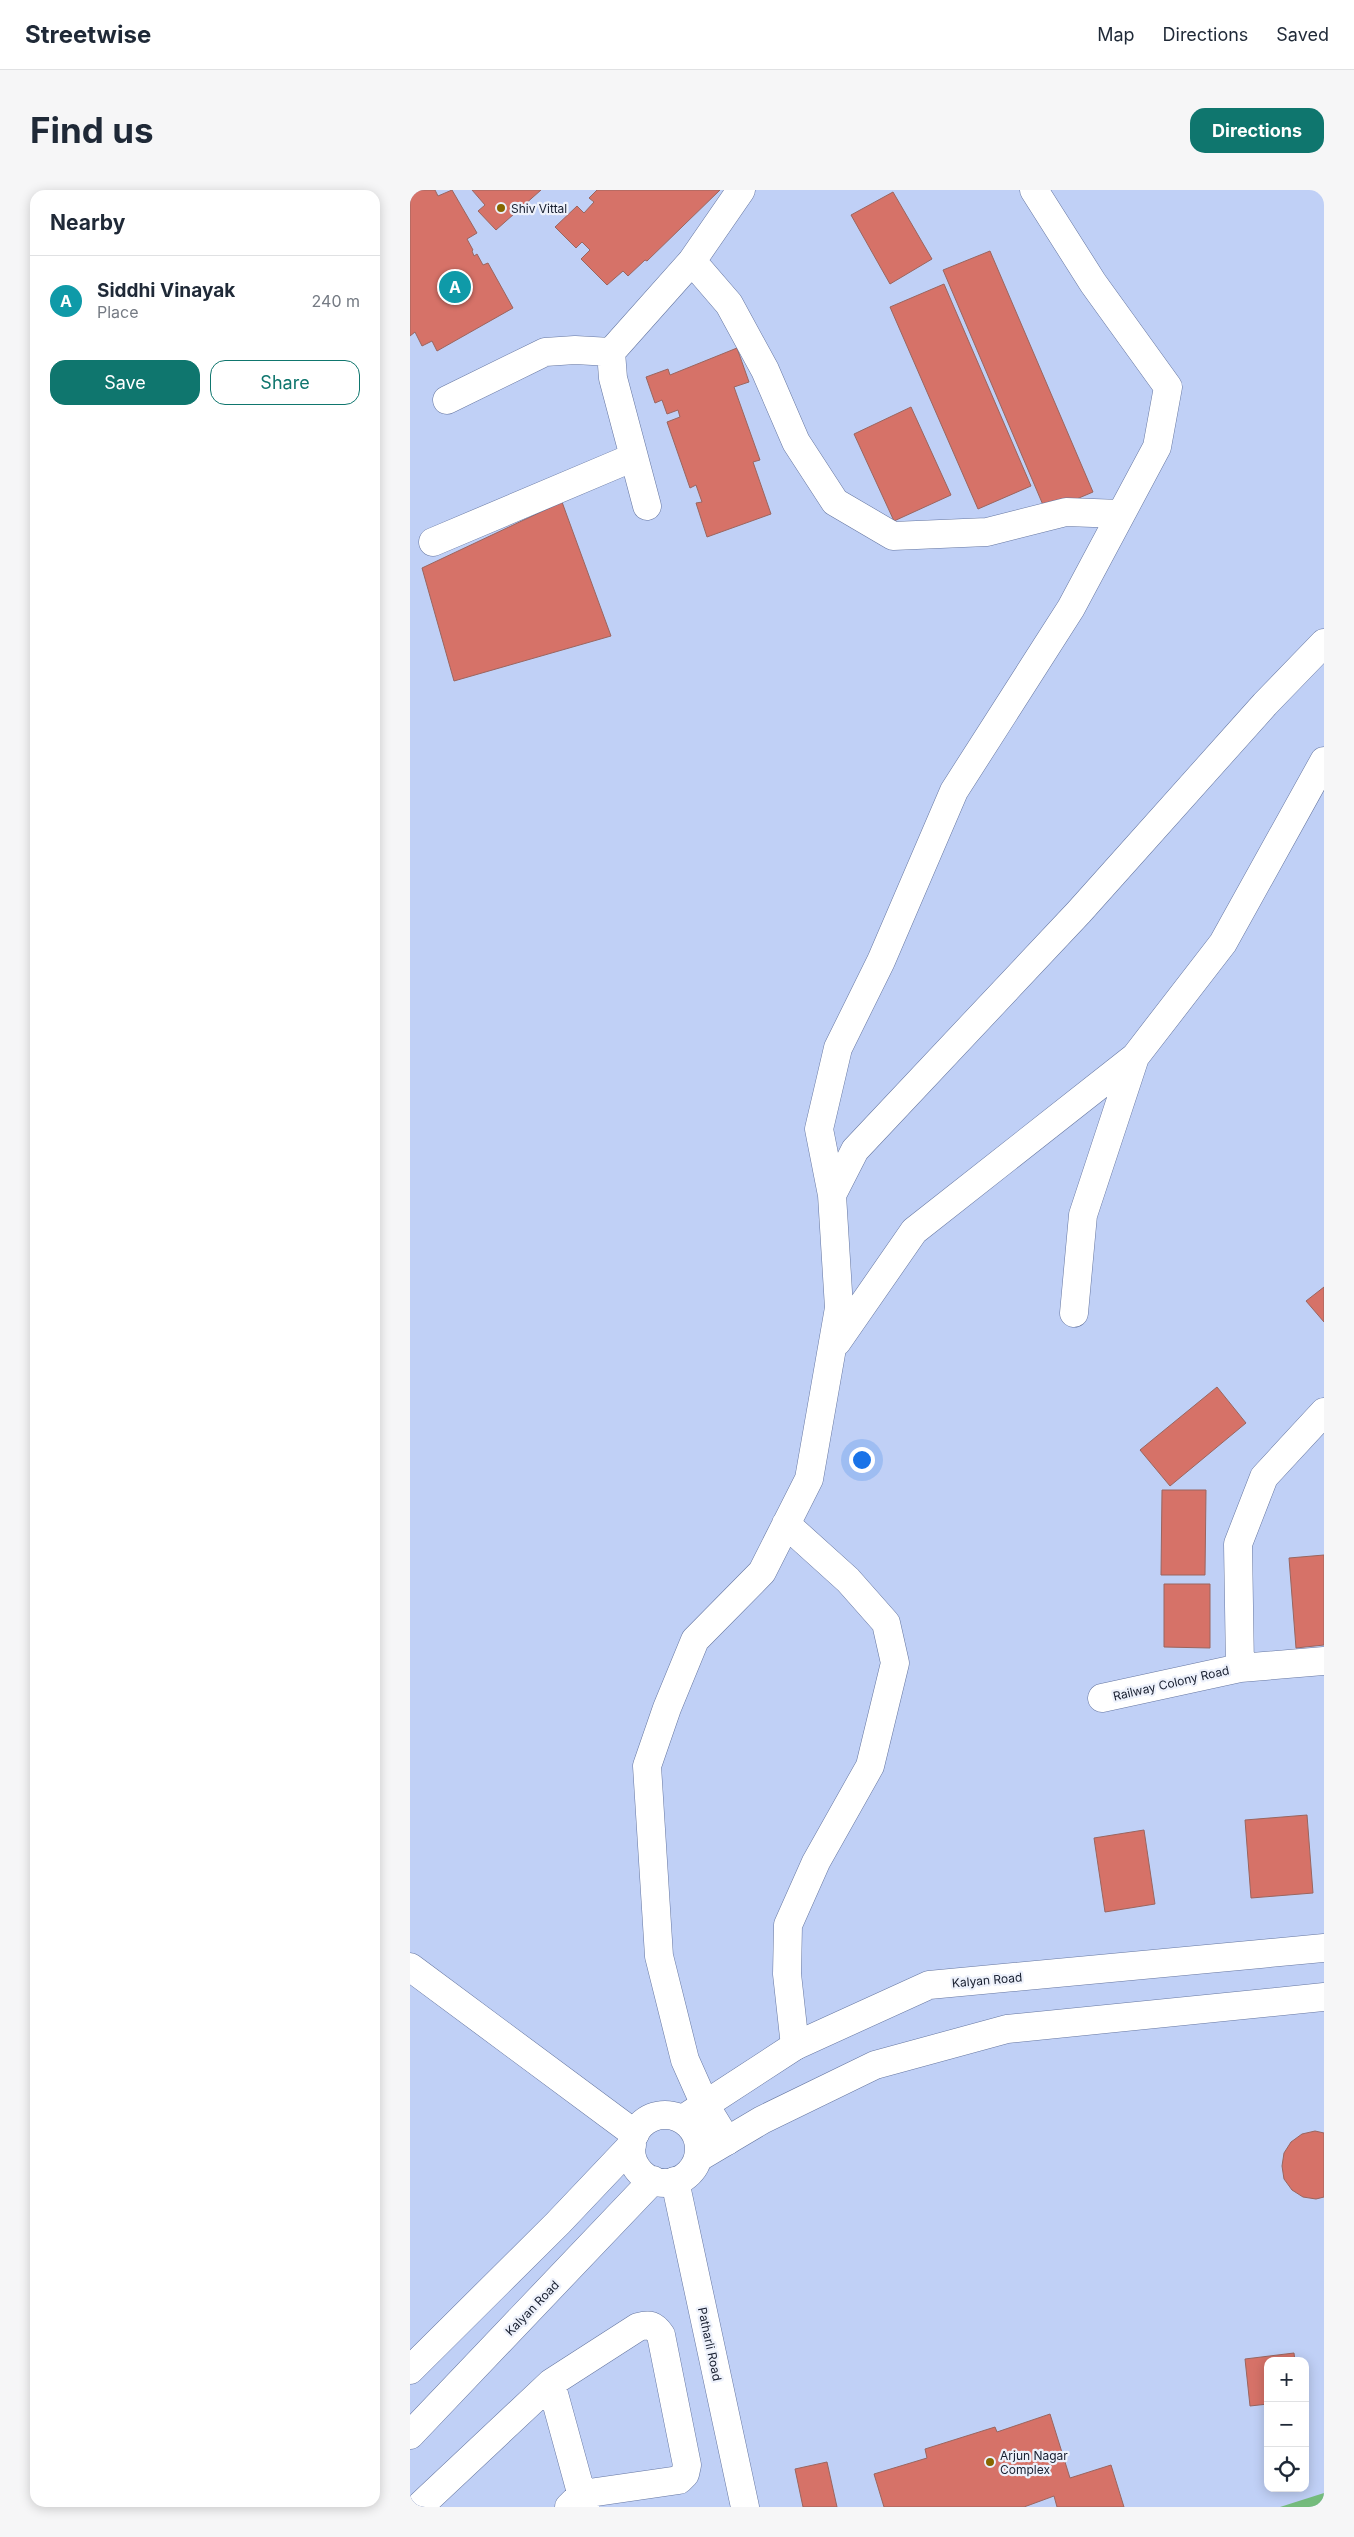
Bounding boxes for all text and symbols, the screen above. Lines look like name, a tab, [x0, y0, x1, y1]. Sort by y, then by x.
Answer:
text: Streetwise	[25, 20, 151, 49]
text: Map	[1097, 24, 1135, 45]
text: Directions	[1163, 24, 1248, 45]
text: Saved	[1276, 24, 1329, 45]
button: Directions	[1190, 108, 1324, 153]
text: Find us	[30, 109, 154, 151]
place label: Shiv Vittal	[511, 201, 567, 216]
marker: Shiv Vittal	[495, 202, 507, 214]
text: Nearby	[50, 210, 125, 235]
pin: A	[439, 268, 471, 306]
text: Siddhi Vinayak	[97, 279, 235, 302]
text: A	[60, 291, 72, 311]
text: 240 m	[312, 291, 360, 311]
text: Place	[97, 302, 139, 322]
button: Save	[50, 360, 200, 405]
button: Share	[210, 360, 360, 405]
your location	[849, 1447, 875, 1473]
street label: Railway Colony Road	[1111, 1662, 1231, 1704]
street label: Kalyan Road	[951, 1969, 1023, 1991]
street label: Kalyan Road	[502, 2277, 562, 2339]
street label: Patharli Road	[695, 2306, 725, 2382]
map controls	[1264, 2357, 1309, 2492]
button: +	[1264, 2357, 1309, 2402]
button: −	[1264, 2402, 1309, 2447]
button: locate	[1264, 2447, 1309, 2492]
place label: Arjun Nagar Complex	[1000, 2448, 1068, 2477]
marker: Arjun Nagar Complex	[984, 2456, 996, 2468]

